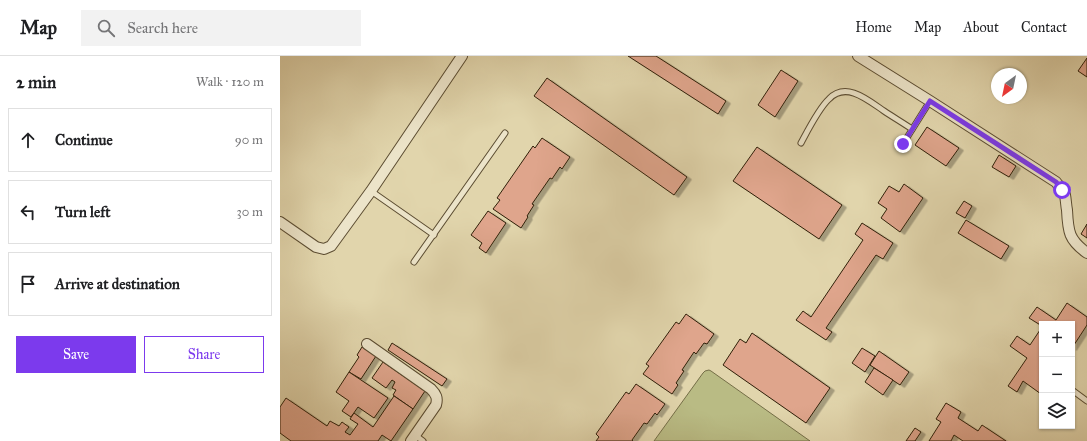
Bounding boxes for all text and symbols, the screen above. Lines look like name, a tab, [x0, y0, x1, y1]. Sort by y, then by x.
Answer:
search box	[81, 10, 361, 46]
text: Map	[20, 16, 57, 39]
icon: search	[95, 17, 117, 39]
text: Search here	[127, 19, 198, 37]
text: Home	[855, 19, 892, 36]
text: Map	[914, 19, 941, 36]
text: About	[963, 19, 999, 36]
text: Contact	[1021, 19, 1067, 36]
north arrow	[991, 68, 1027, 104]
text: 2 min	[16, 72, 56, 93]
text: Walk · 120 m	[196, 74, 264, 90]
icon: ahead	[17, 129, 39, 151]
text: Continue	[55, 131, 113, 149]
text: 90 m	[235, 132, 263, 148]
route end	[894, 135, 912, 153]
route start	[1053, 181, 1071, 199]
icon: left	[17, 201, 39, 223]
text: Turn left	[55, 203, 111, 221]
text: 30 m	[237, 204, 263, 220]
icon: arrive	[17, 273, 39, 295]
text: Arrive at destination	[55, 275, 180, 293]
map controls	[1039, 321, 1075, 429]
button: +	[1039, 321, 1075, 357]
button: Save	[16, 336, 136, 373]
button: Share	[144, 336, 264, 373]
button: −	[1039, 357, 1075, 393]
button: layers	[1039, 393, 1075, 429]

